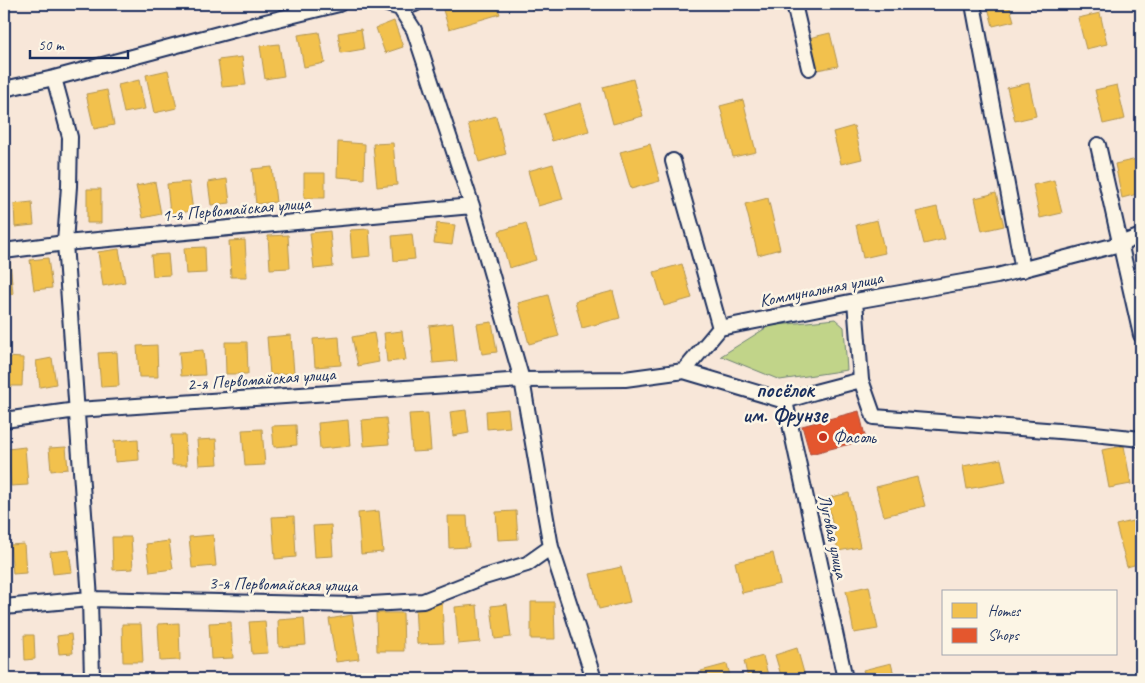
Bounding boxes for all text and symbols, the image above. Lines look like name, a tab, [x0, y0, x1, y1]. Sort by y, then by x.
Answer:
scale bar	[30, 28, 128, 60]
text: 50 m	[38, 36, 65, 55]
street label: 1-я Первомайская улица	[161, 191, 313, 226]
street label: Коммунальная улица	[758, 266, 886, 312]
street label: 2-я Первомайская улица	[186, 363, 338, 395]
district label: посёлок им. Фрунзе	[743, 376, 830, 429]
place label: Фасоль	[833, 426, 877, 448]
marker: Фасоль	[817, 431, 829, 443]
street label: Луговая улица	[813, 492, 853, 581]
street label: 3-я Первомайская улица	[208, 572, 359, 596]
legend	[942, 590, 1118, 656]
text: Homes	[988, 602, 1022, 621]
text: Shops	[988, 626, 1021, 645]

